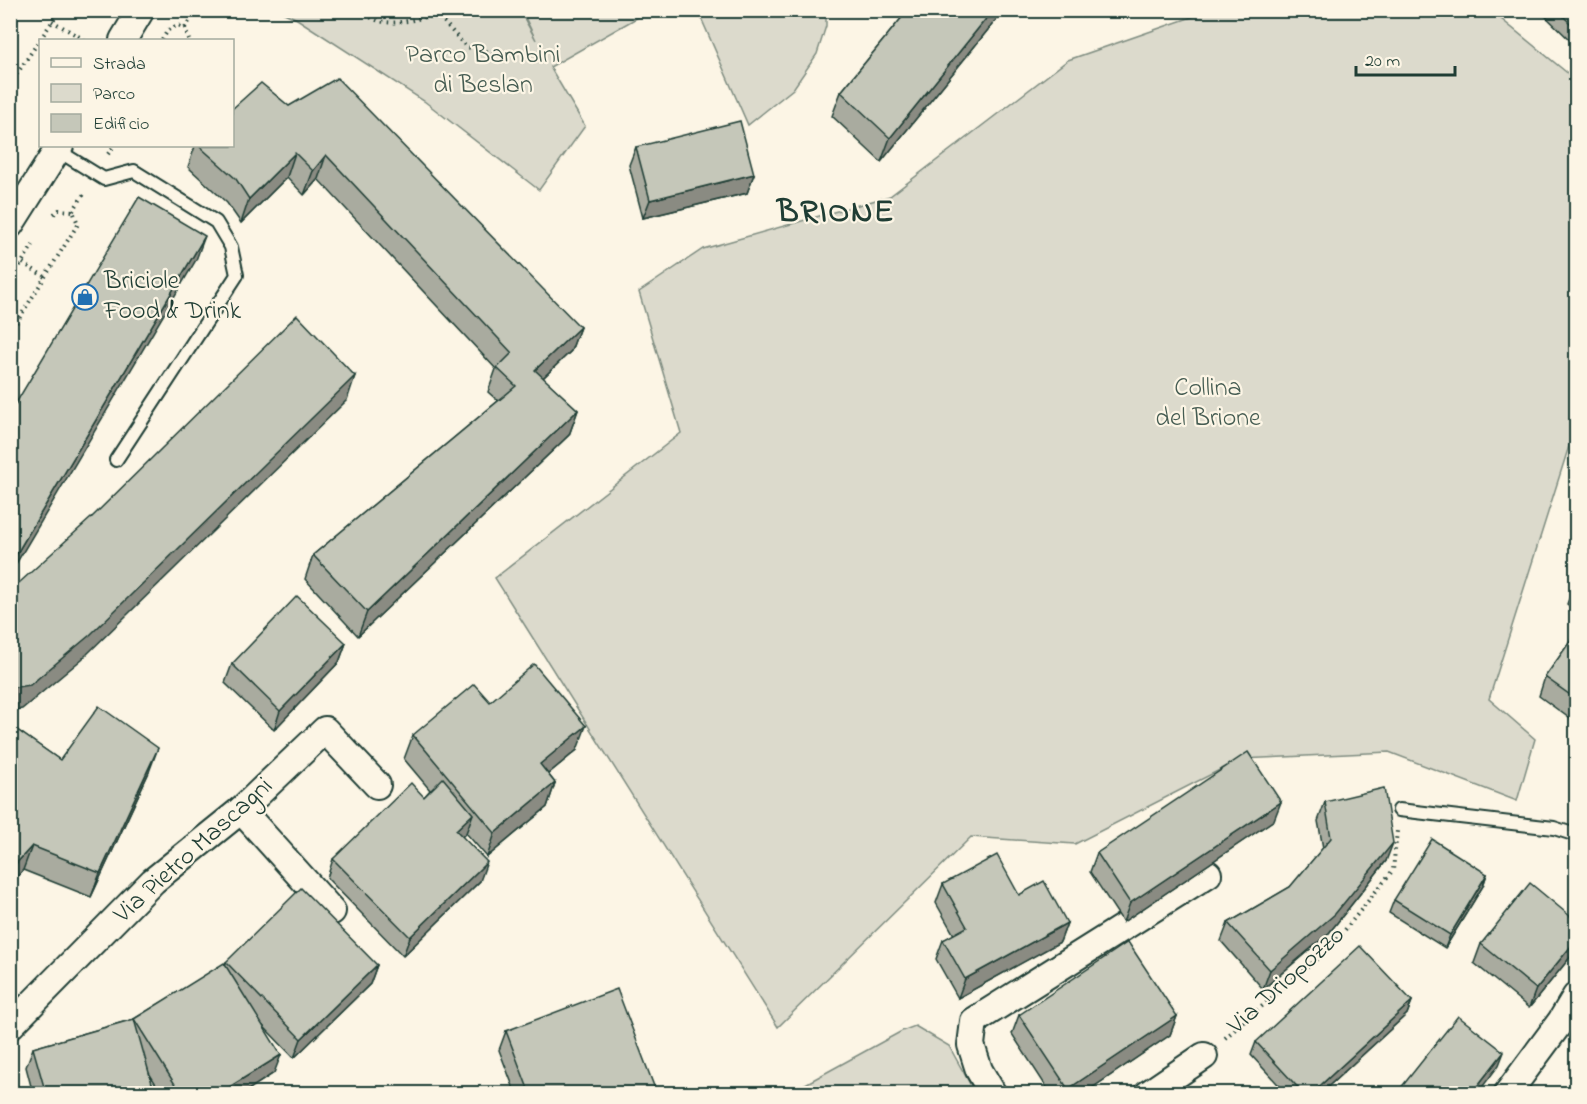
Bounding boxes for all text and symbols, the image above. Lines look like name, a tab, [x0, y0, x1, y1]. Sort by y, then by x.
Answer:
park label: Parco Bambini di Beslan	[406, 37, 560, 105]
legend	[39, 39, 234, 147]
scale bar	[1356, 39, 1455, 77]
text: 20 m	[1365, 49, 1400, 75]
text: Strada	[93, 52, 146, 78]
text: Parco	[93, 82, 135, 108]
text: Edificio	[93, 112, 149, 138]
district label: BRIONE	[775, 190, 895, 237]
place label: Briciole Food & Drink	[103, 263, 242, 331]
shop icon: Briciole Food & Drink	[70, 282, 100, 312]
park label: Collina del Brione	[1155, 370, 1261, 438]
street label: Via Pietro Mascagni	[105, 769, 282, 934]
street label: Via Driopozzo	[1219, 918, 1354, 1045]

